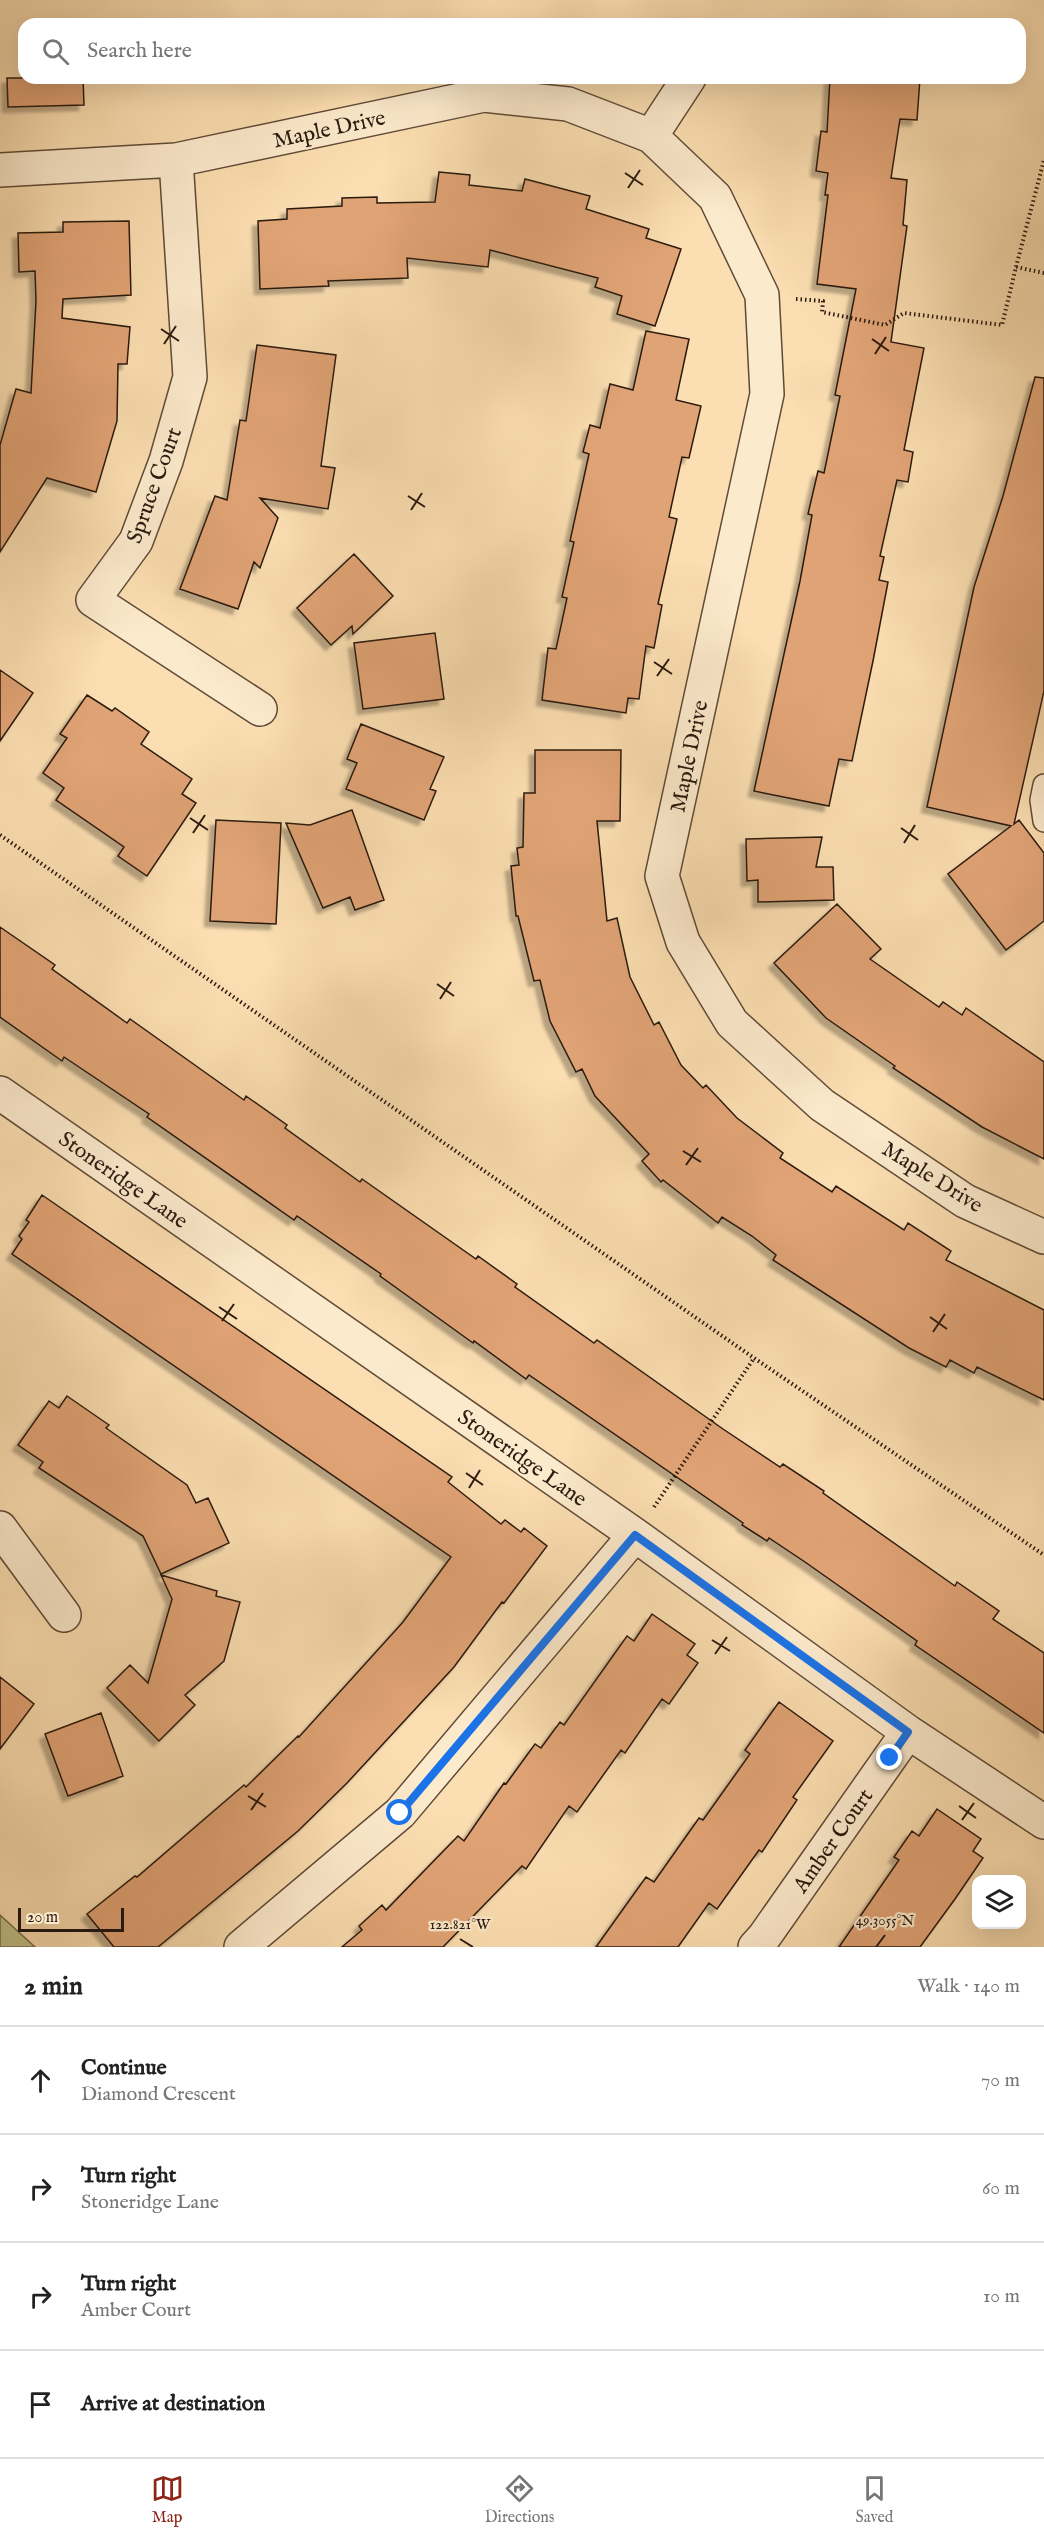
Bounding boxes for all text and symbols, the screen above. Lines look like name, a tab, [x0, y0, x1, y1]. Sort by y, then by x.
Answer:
search box	[18, 18, 1026, 84]
icon: search	[39, 35, 72, 68]
text: Search here	[87, 37, 192, 65]
street label: Maple Drive	[271, 104, 388, 156]
street label: Spruce Court	[121, 423, 189, 548]
street label: Maple Drive	[664, 698, 716, 815]
street label: Stoneridge Lane	[53, 1126, 193, 1236]
street label: Maple Drive	[876, 1136, 988, 1220]
street label: Stoneridge Lane	[452, 1404, 592, 1514]
route end	[876, 1744, 902, 1770]
street label: Amber Court	[787, 1783, 880, 1900]
route start	[386, 1799, 412, 1825]
map controls	[972, 1875, 1026, 1929]
button: layers	[972, 1875, 1026, 1929]
scale bar	[18, 1905, 124, 1932]
text: 20 m	[27, 1908, 58, 1928]
text: 49.3055°N	[856, 1911, 914, 1930]
text: 122.821°W	[430, 1915, 491, 1934]
text: 2 min	[24, 1970, 83, 2003]
text: Walk · 140 m	[917, 1974, 1020, 1999]
text: Continue	[81, 2054, 167, 2082]
icon: ahead	[24, 2064, 57, 2097]
text: 70 m	[981, 2068, 1020, 2093]
text: Diamond Crescent	[81, 2082, 236, 2107]
text: Turn right	[81, 2162, 176, 2190]
icon: right	[24, 2172, 57, 2205]
text: 60 m	[982, 2176, 1020, 2201]
text: Stoneridge Lane	[81, 2190, 219, 2215]
text: Turn right	[81, 2270, 176, 2298]
icon: right	[24, 2280, 57, 2313]
text: 10 m	[983, 2284, 1020, 2309]
text: Amber Court	[81, 2298, 191, 2323]
icon: arrive	[24, 2388, 57, 2421]
text: Arrive at destination	[81, 2390, 265, 2418]
tab: Map	[151, 2472, 184, 2528]
tab: Directions	[485, 2472, 554, 2528]
tab: Saved	[856, 2472, 893, 2528]

